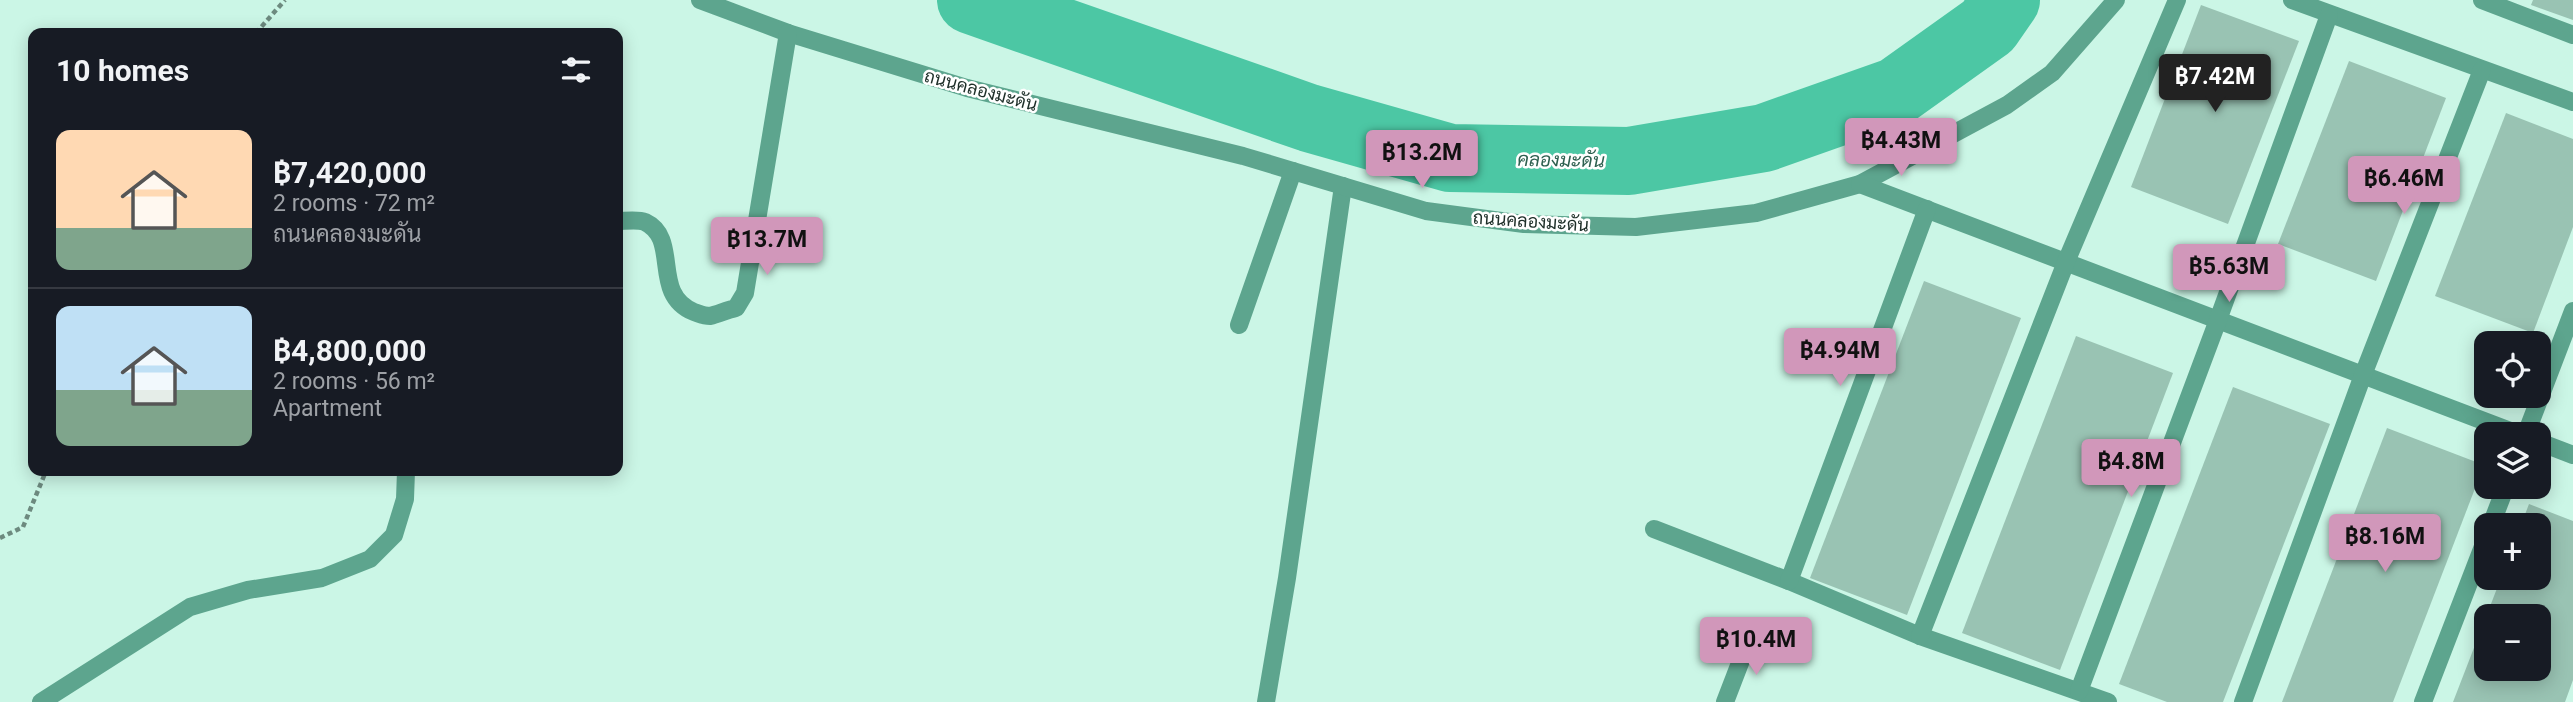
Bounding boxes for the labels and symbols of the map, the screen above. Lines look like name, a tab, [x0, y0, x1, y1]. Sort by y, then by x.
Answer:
pin: ฿7.42M	[2158, 54, 2272, 114]
street label: ถนนคลองมะดัน	[922, 65, 1040, 115]
pin: ฿4.43M	[1844, 118, 1958, 178]
pin: ฿13.2M	[1365, 130, 1479, 190]
water label: คลองมะดัน	[1517, 148, 1605, 172]
pin: ฿6.46M	[2347, 156, 2461, 216]
street label: ถนนคลองมะดัน	[1472, 206, 1590, 236]
pin: ฿13.7M	[710, 218, 824, 277]
pin: ฿5.63M	[2172, 244, 2286, 304]
pin: ฿4.94M	[1783, 328, 1897, 388]
pin: ฿4.8M	[2082, 440, 2180, 499]
pin: ฿8.16M	[2328, 514, 2442, 574]
pin: ฿10.4M	[1699, 618, 1813, 677]

